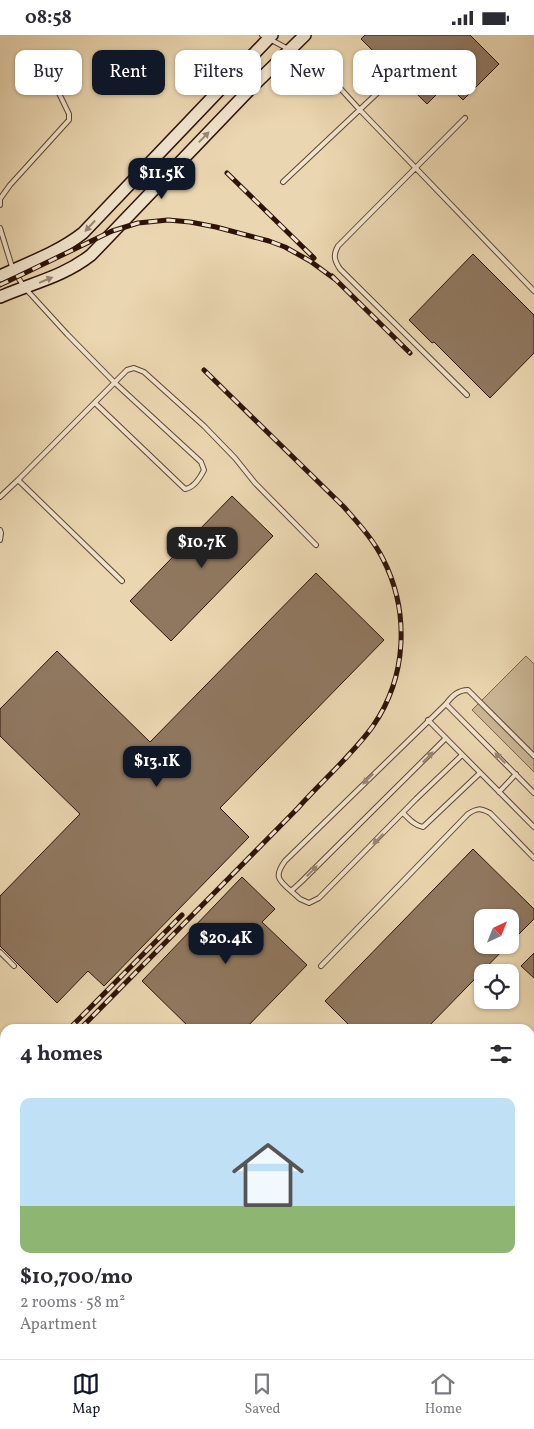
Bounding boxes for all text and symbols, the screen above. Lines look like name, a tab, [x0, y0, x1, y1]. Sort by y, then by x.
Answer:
text: 08:58	[25, 5, 72, 31]
chip: Buy	[15, 50, 82, 95]
chip: Rent	[92, 50, 165, 95]
chip: Filters	[175, 50, 261, 95]
chip: New	[271, 50, 343, 95]
chip: Apartment	[353, 50, 476, 95]
one-way arrow	[197, 131, 209, 143]
pin: $11.5K	[121, 157, 203, 200]
text: $11.5K	[139, 163, 185, 185]
one-way arrow	[84, 220, 96, 232]
one-way arrow	[39, 276, 54, 284]
pin: $10.7K	[161, 527, 243, 569]
text: $10.7K	[178, 532, 226, 554]
pin: $13.1K	[116, 745, 198, 788]
text: $13.1K	[134, 751, 180, 773]
one-way arrow	[421, 751, 433, 763]
one-way arrow	[494, 752, 506, 764]
one-way arrow	[362, 773, 374, 785]
one-way arrow	[372, 832, 384, 844]
one-way arrow	[306, 865, 318, 877]
north arrow	[474, 909, 519, 954]
map controls	[474, 909, 519, 1009]
pin: $20.4K	[185, 923, 267, 965]
text: $20.4K	[200, 928, 252, 950]
button: locate	[474, 964, 519, 1009]
text: 4 homes	[20, 1040, 103, 1069]
icon: filters	[487, 1040, 515, 1068]
icon: home	[223, 1130, 313, 1220]
text: $10,700/mo	[20, 1263, 133, 1292]
text: 2 rooms · 58 m²	[20, 1292, 125, 1314]
text: Apartment	[20, 1314, 97, 1336]
tab: Map	[72, 1370, 100, 1419]
tab: Saved	[244, 1370, 281, 1419]
tab: Home	[425, 1370, 462, 1419]

